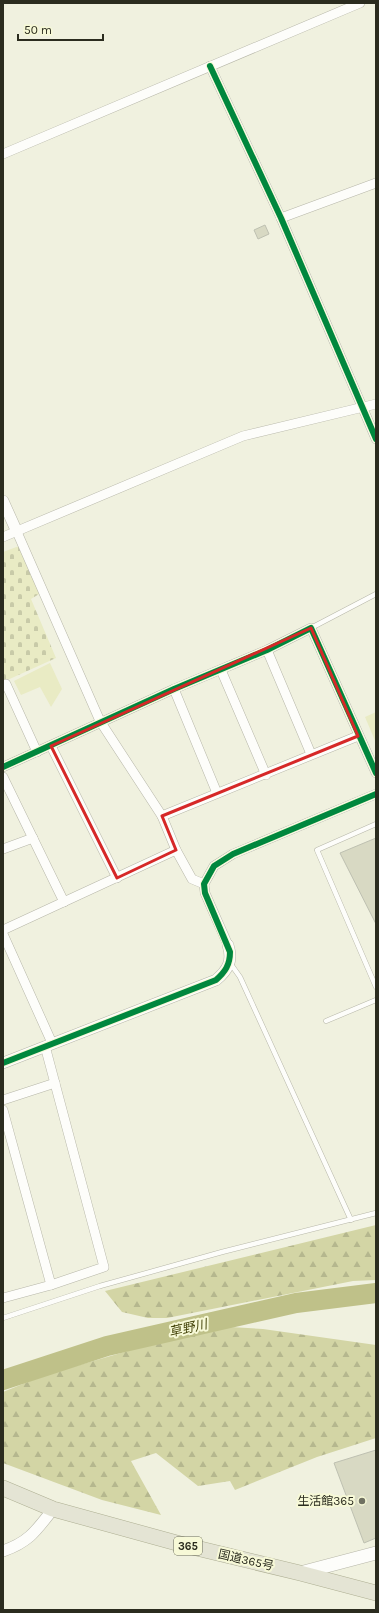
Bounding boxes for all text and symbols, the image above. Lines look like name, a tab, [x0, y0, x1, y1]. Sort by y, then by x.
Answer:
scale bar	[18, 16, 103, 42]
text: 50 m	[24, 23, 52, 37]
water label: 草野川	[167, 1316, 211, 1340]
place label: 生活館365	[297, 1494, 354, 1508]
marker: 生活館365	[357, 1496, 367, 1506]
road number: 365	[174, 1537, 202, 1555]
street label: 国道365号	[217, 1547, 275, 1573]

